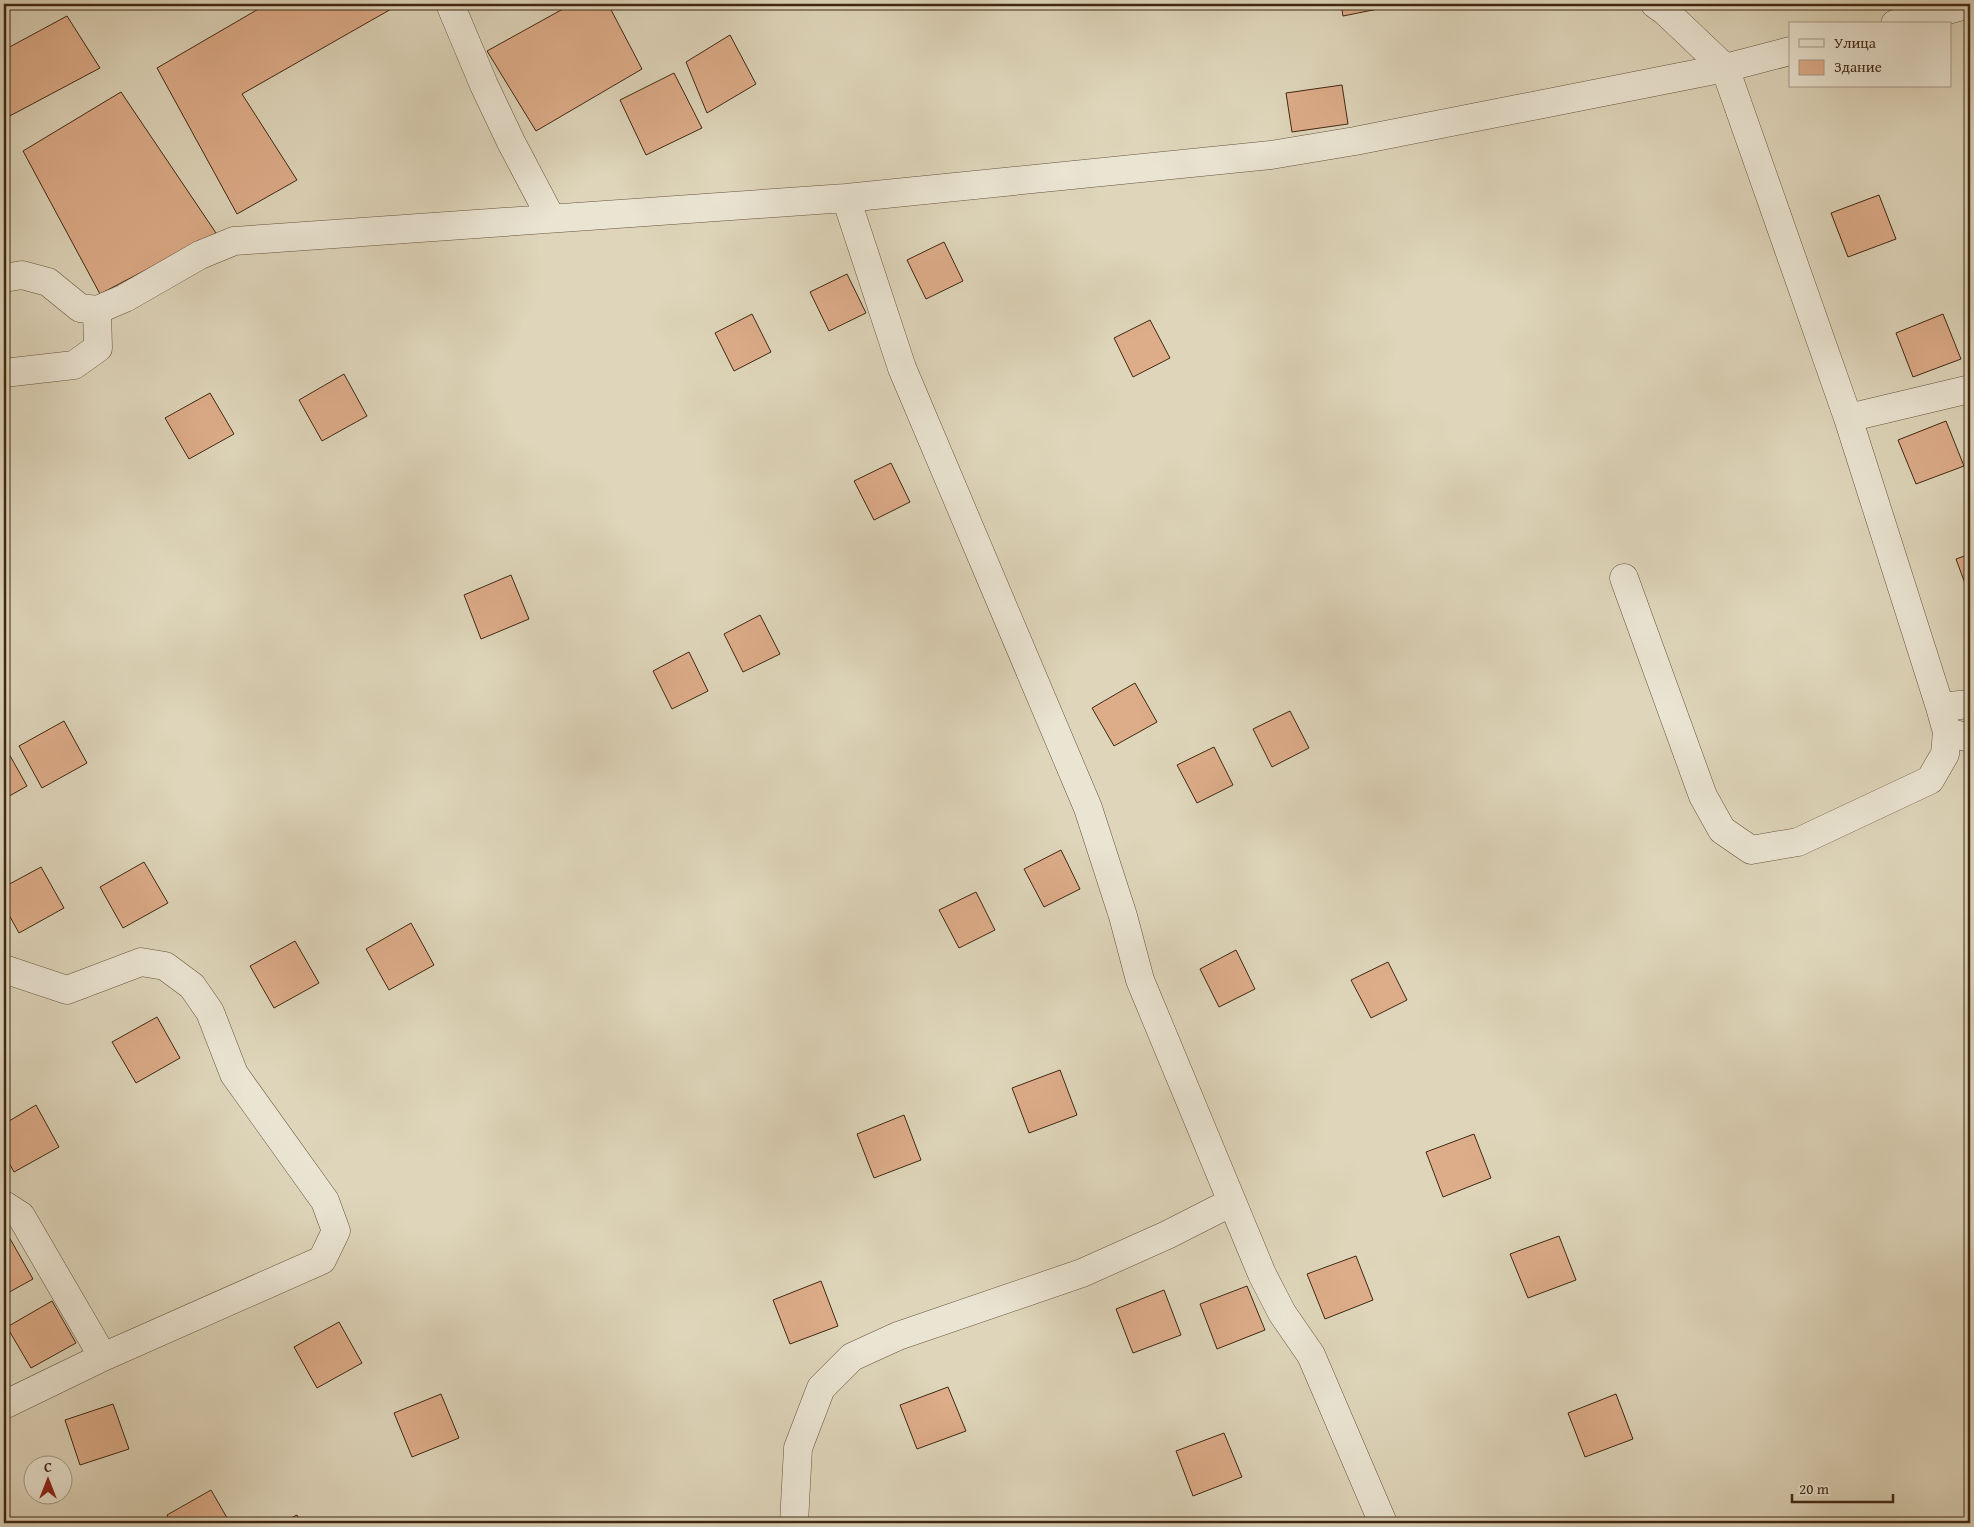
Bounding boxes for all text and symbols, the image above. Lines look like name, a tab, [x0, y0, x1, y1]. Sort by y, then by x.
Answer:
legend	[1789, 22, 1952, 88]
text: Улица	[1834, 32, 1877, 53]
text: Здание	[1834, 56, 1882, 77]
north arrow	[22, 1454, 72, 1504]
text: С	[44, 1457, 52, 1477]
scale bar	[1792, 1472, 1893, 1504]
text: 20 m	[1799, 1478, 1830, 1499]

